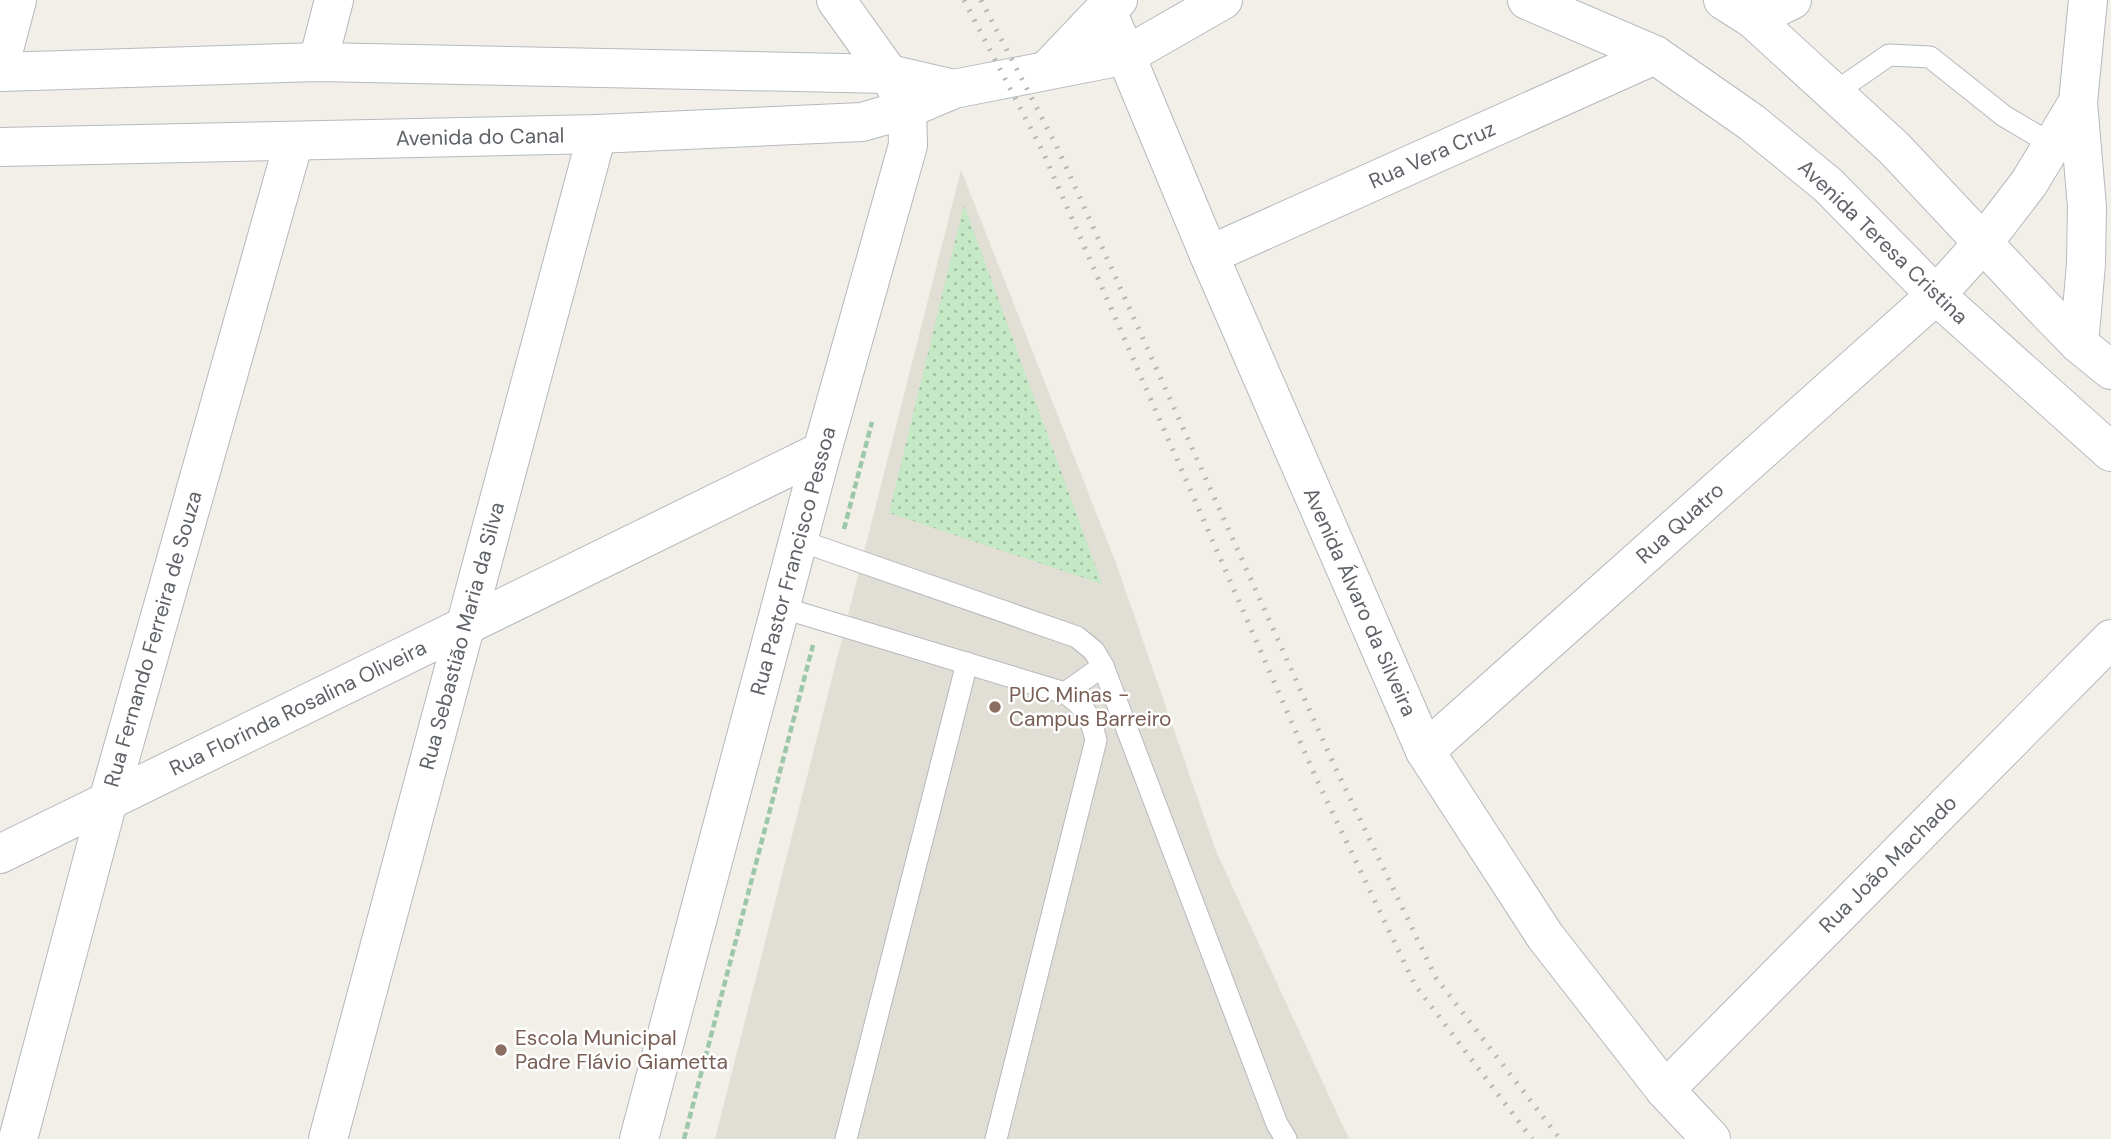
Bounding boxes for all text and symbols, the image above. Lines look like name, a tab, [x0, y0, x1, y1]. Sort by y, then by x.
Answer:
street label: Rua Vera Cruz	[1364, 115, 1500, 195]
street label: Avenida do Canal	[396, 122, 564, 152]
street label: Avenida Teresa Cristina	[1792, 153, 1974, 331]
street label: Rua Pastor Francisco Pessoa	[744, 424, 842, 698]
street label: Rua Quatro	[1630, 476, 1730, 570]
street label: Avenida Álvaro da Silveira	[1297, 483, 1423, 721]
street label: Rua Fernando Ferreira de Souza	[97, 488, 209, 790]
street label: Rua Sebastião Maria da Silva	[413, 499, 511, 773]
street label: Rua Florinda Rosalina Oliveira	[165, 633, 431, 783]
place label: PUC Minas - Campus Barreiro	[1009, 681, 1172, 733]
marker: PUC Minas - Campus Barreiro	[987, 699, 1003, 715]
street label: Rua João Machado	[1813, 789, 1963, 939]
place label: Escola Municipal Padre Flávio Giametta	[515, 1024, 728, 1076]
marker: Escola Municipal Padre Flávio Giametta	[493, 1042, 509, 1058]

